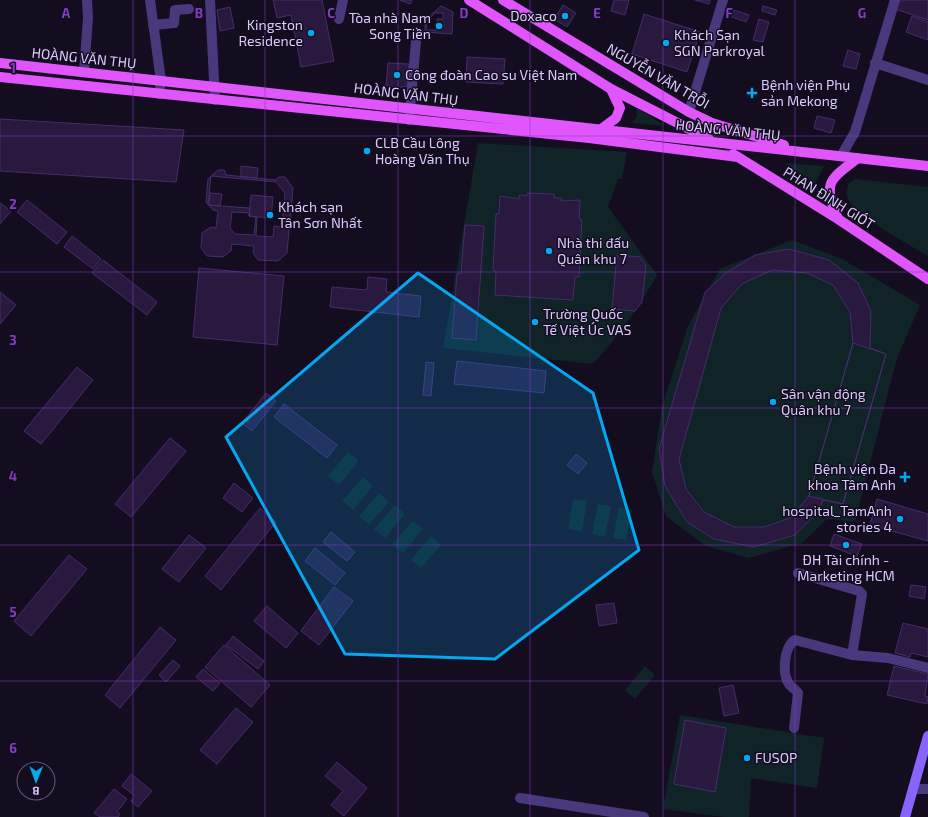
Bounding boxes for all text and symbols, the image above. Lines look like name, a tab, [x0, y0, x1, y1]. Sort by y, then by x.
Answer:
text: A	[62, 5, 71, 21]
text: B	[195, 5, 203, 21]
text: C	[327, 5, 335, 21]
text: D	[460, 5, 469, 21]
text: E	[593, 5, 601, 21]
text: F	[725, 5, 733, 21]
text: G	[858, 5, 866, 21]
place label: Doxaco	[510, 7, 557, 24]
place label: Tòa nhà Nam Song Tiền	[349, 9, 431, 42]
marker: Doxaco	[560, 11, 570, 21]
place label: Kingston Residence	[238, 16, 303, 49]
marker: Tòa nhà Nam Song Tiền	[434, 21, 444, 31]
place label: Khách Sạn SGN Parkroyal	[674, 26, 766, 59]
marker: Kingston Residence	[306, 28, 316, 38]
street label: NGUYỄN VĂN TRỖI	[604, 38, 713, 112]
marker: Khách Sạn SGN Parkroyal	[661, 38, 671, 48]
street label: HOÀNG VĂN THỤ	[31, 44, 137, 71]
text: 1	[10, 60, 16, 76]
place label: Công đoàn Cao su Việt Nam	[405, 66, 577, 83]
marker: Công đoàn Cao su Việt Nam	[392, 70, 402, 80]
place label: Bệnh viện Phụ sản Mekong	[761, 76, 850, 109]
street label: HOÀNG VĂN THỤ	[353, 79, 459, 108]
marker: Bệnh viện Phụ sản Mekong	[746, 87, 758, 99]
street label: HOÀNG VĂN THỤ	[675, 116, 781, 143]
place label: CLB Cầu Lông Hoàng Văn Thụ	[375, 134, 470, 167]
marker: CLB Cầu Lông Hoàng Văn Thụ	[362, 146, 372, 156]
street label: PHAN ĐÌNH GIÓT	[780, 163, 878, 232]
text: 2	[9, 196, 17, 212]
place label: Khách sạn Tân Sơn Nhất	[278, 198, 362, 231]
marker: Khách sạn Tân Sơn Nhất	[265, 210, 275, 220]
place label: Nhà thi đấu Quân khu 7	[557, 234, 629, 267]
marker: Nhà thi đấu Quân khu 7	[544, 246, 554, 256]
place label: Trường Quốc Tế Việt Úc VAS	[543, 305, 632, 338]
marker: Trường Quốc Tế Việt Úc VAS	[530, 317, 540, 327]
text: 3	[9, 332, 17, 348]
place label: Sân vận động Quân khu 7	[781, 385, 866, 418]
marker: Sân vận động Quân khu 7	[768, 397, 778, 407]
place label: Bệnh viện Đa khoa Tâm Anh	[808, 460, 896, 493]
text: 4	[9, 468, 17, 484]
marker: Bệnh viện Đa khoa Tâm Anh	[899, 471, 911, 483]
place label: hospital_TamAnh stories 4	[782, 502, 892, 535]
marker: hospital_TamAnh stories 4	[895, 514, 905, 524]
marker: ĐH Tài chính - Marketing HCM	[841, 540, 851, 550]
place label: ĐH Tài chính - Marketing HCM	[797, 551, 895, 584]
text: 5	[9, 604, 17, 620]
text: 6	[9, 740, 17, 756]
place label: FUSOP	[755, 749, 797, 766]
marker: FUSOP	[742, 753, 752, 763]
north arrow	[16, 761, 56, 801]
text: B	[32, 785, 39, 798]

